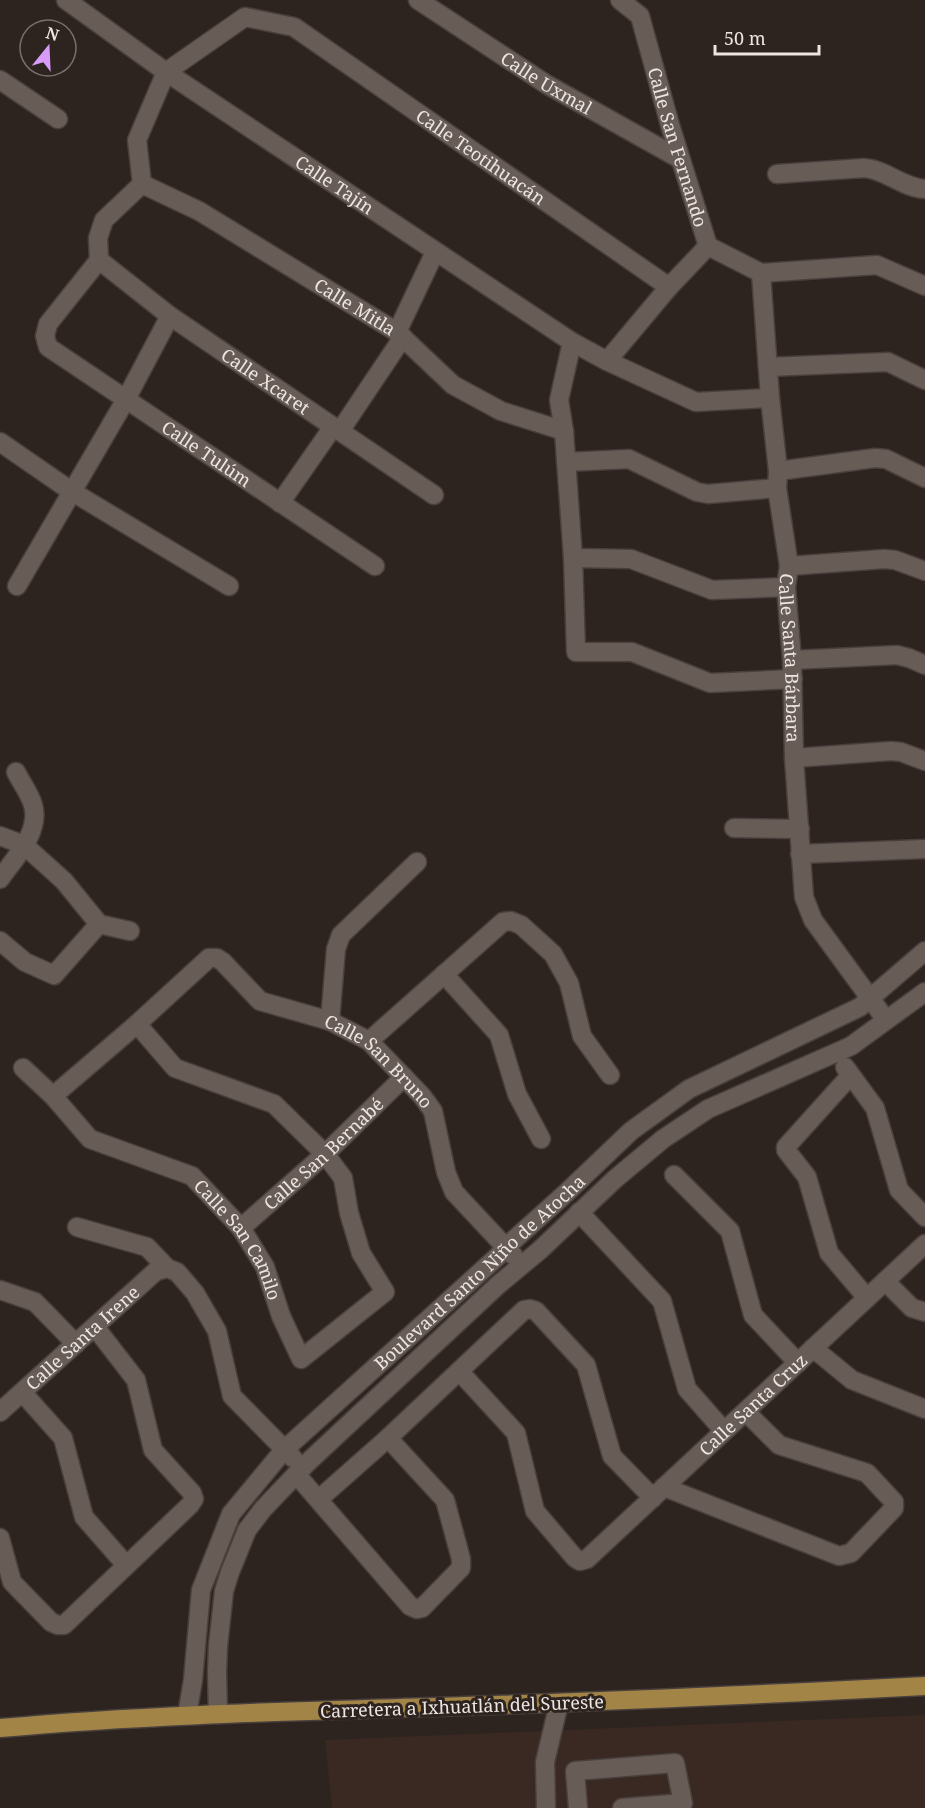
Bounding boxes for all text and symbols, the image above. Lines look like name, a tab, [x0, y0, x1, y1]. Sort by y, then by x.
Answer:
north arrow	[18, 18, 78, 78]
scale bar	[715, 18, 818, 56]
text: N	[43, 21, 62, 46]
text: 50 m	[724, 26, 766, 50]
street label: Calle Uxmal	[496, 46, 597, 120]
street label: Calle San Fernando	[643, 64, 713, 230]
street label: Calle Teotihuacán	[411, 103, 551, 210]
street label: Calle Tajín	[291, 149, 379, 219]
street label: Calle Mitla	[310, 272, 400, 340]
street label: Calle Xcaret	[217, 342, 315, 419]
street label: Calle Tulúm	[157, 415, 256, 492]
street label: Calle Santa Bárbara	[774, 572, 806, 743]
street label: Calle San Bruno	[321, 1008, 439, 1113]
street label: Calle San Bernabé	[258, 1092, 388, 1215]
street label: Boulevard Santo Niño de Atocha	[369, 1169, 590, 1375]
street label: Calle San Camilo	[189, 1174, 287, 1303]
street label: Calle Santa Irene	[20, 1280, 144, 1395]
street label: Calle Santa Cruz	[694, 1348, 812, 1461]
street label: Carretera a Ixhuatlán del Sureste	[320, 1689, 604, 1723]

